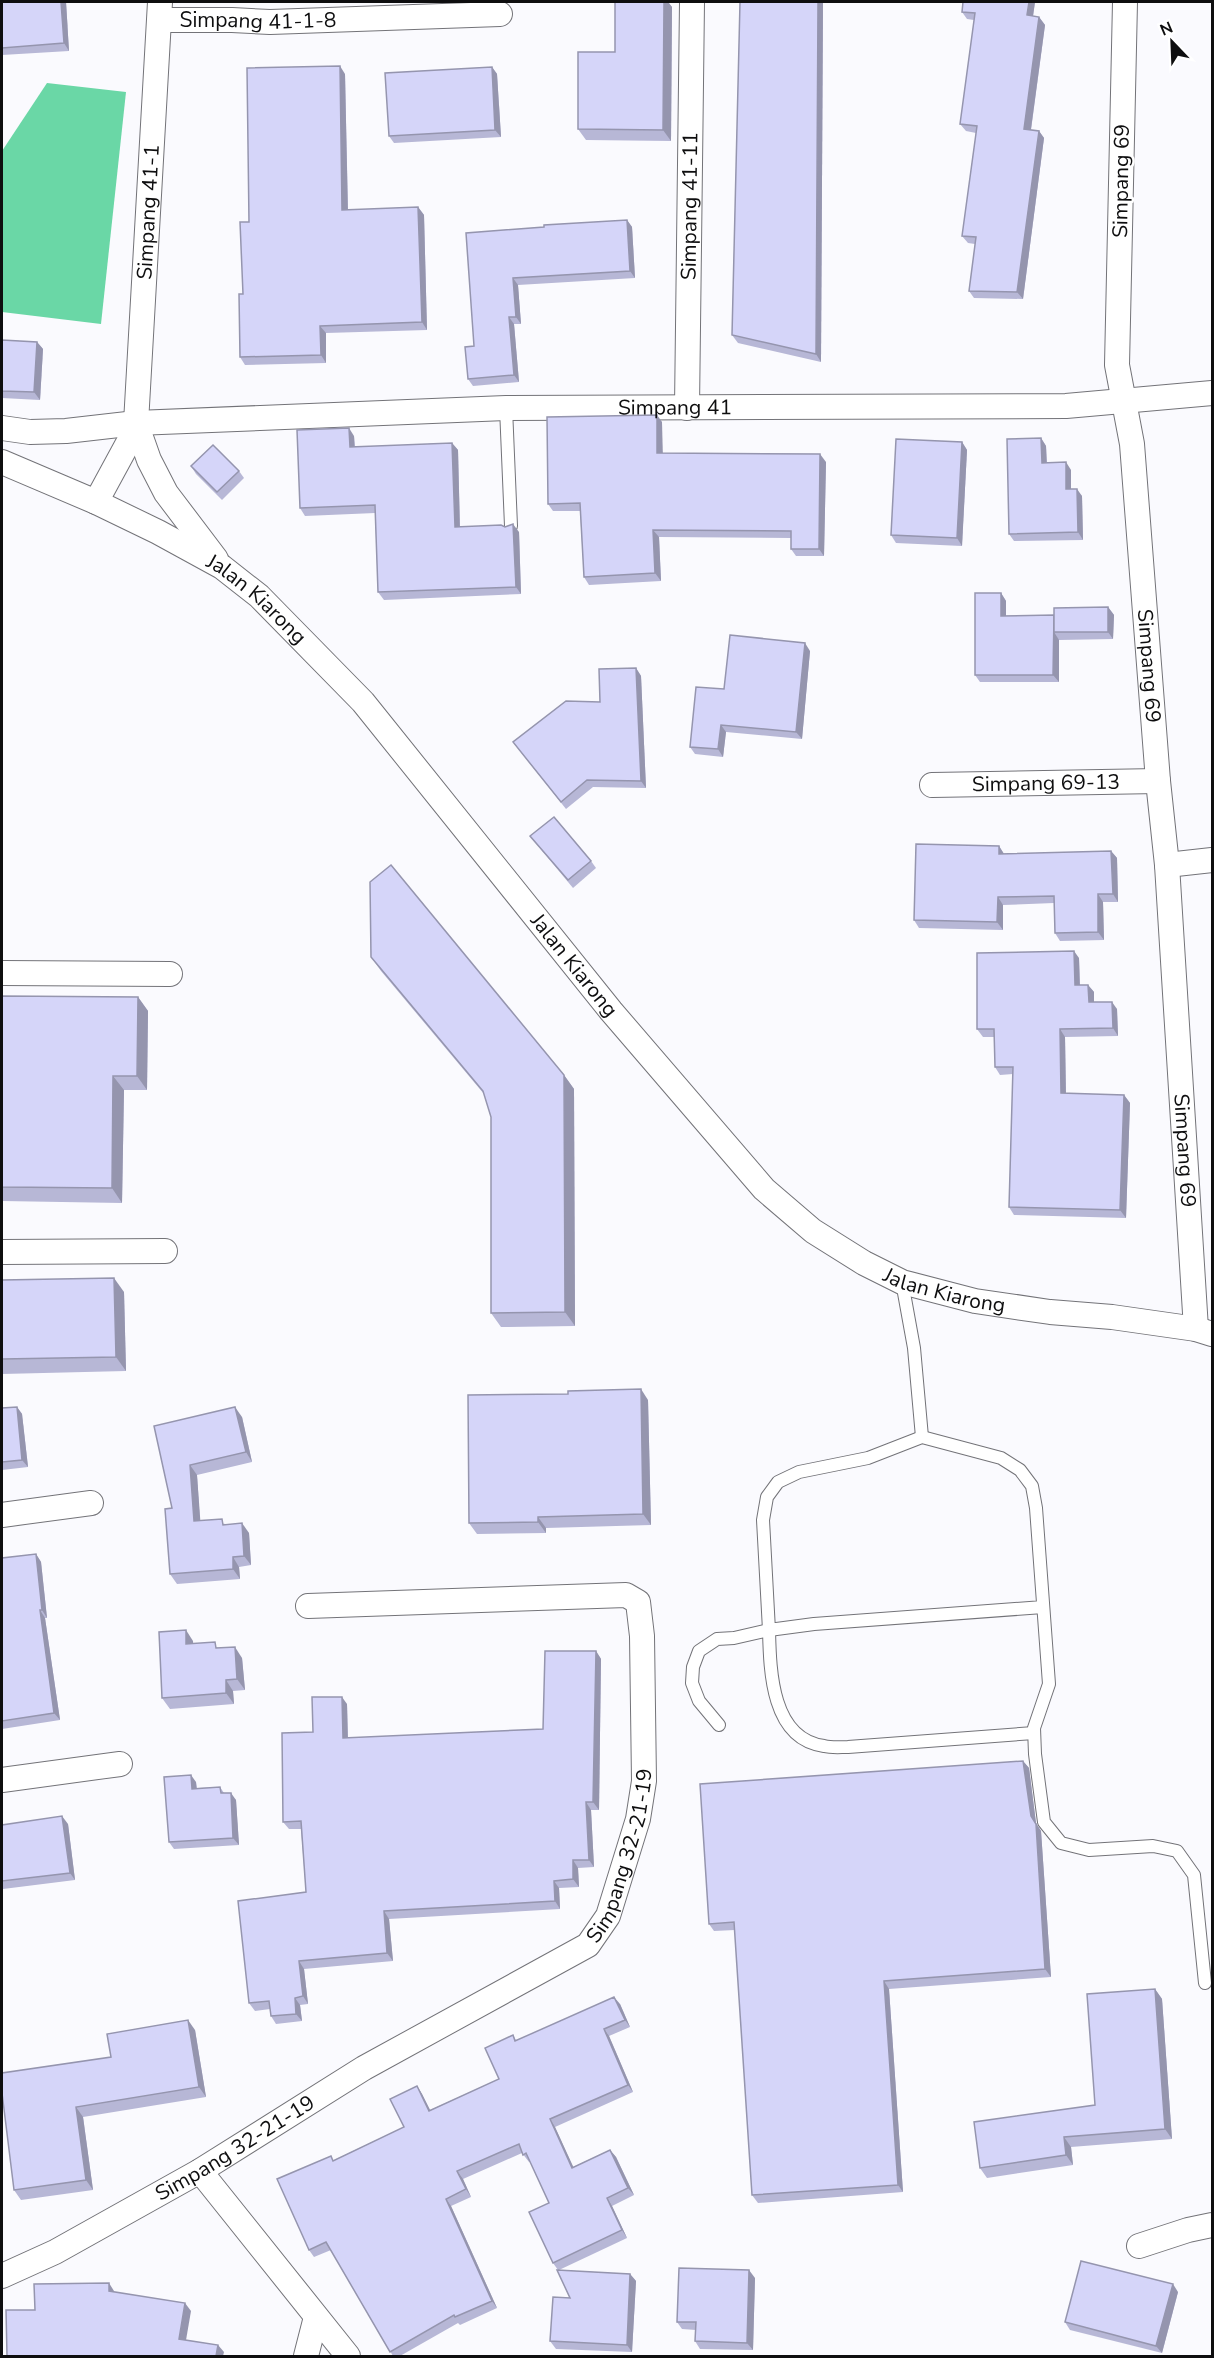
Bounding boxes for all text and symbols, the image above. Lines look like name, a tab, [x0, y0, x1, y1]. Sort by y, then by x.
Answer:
street label: Simpang 41-1-8	[179, 6, 337, 36]
north arrow	[1142, 12, 1202, 72]
text: N	[1157, 17, 1176, 42]
street label: Simpang 69	[1106, 124, 1136, 238]
street label: Simpang 41-11	[675, 132, 704, 280]
street label: Simpang 41-1	[130, 144, 166, 280]
street label: Simpang 41	[618, 393, 732, 422]
street label: Jalan Kiarong	[201, 547, 313, 650]
street label: Simpang 69	[1131, 608, 1167, 724]
street label: Simpang 69-13	[972, 768, 1120, 798]
street label: Jalan Kiarong	[524, 907, 624, 1023]
street label: Simpang 69	[1167, 1093, 1202, 1208]
street label: Jalan Kiarong	[878, 1260, 1007, 1319]
street label: Simpang 32-21-19	[580, 1768, 658, 1949]
street label: Simpang 32-21-19	[150, 2088, 320, 2207]

